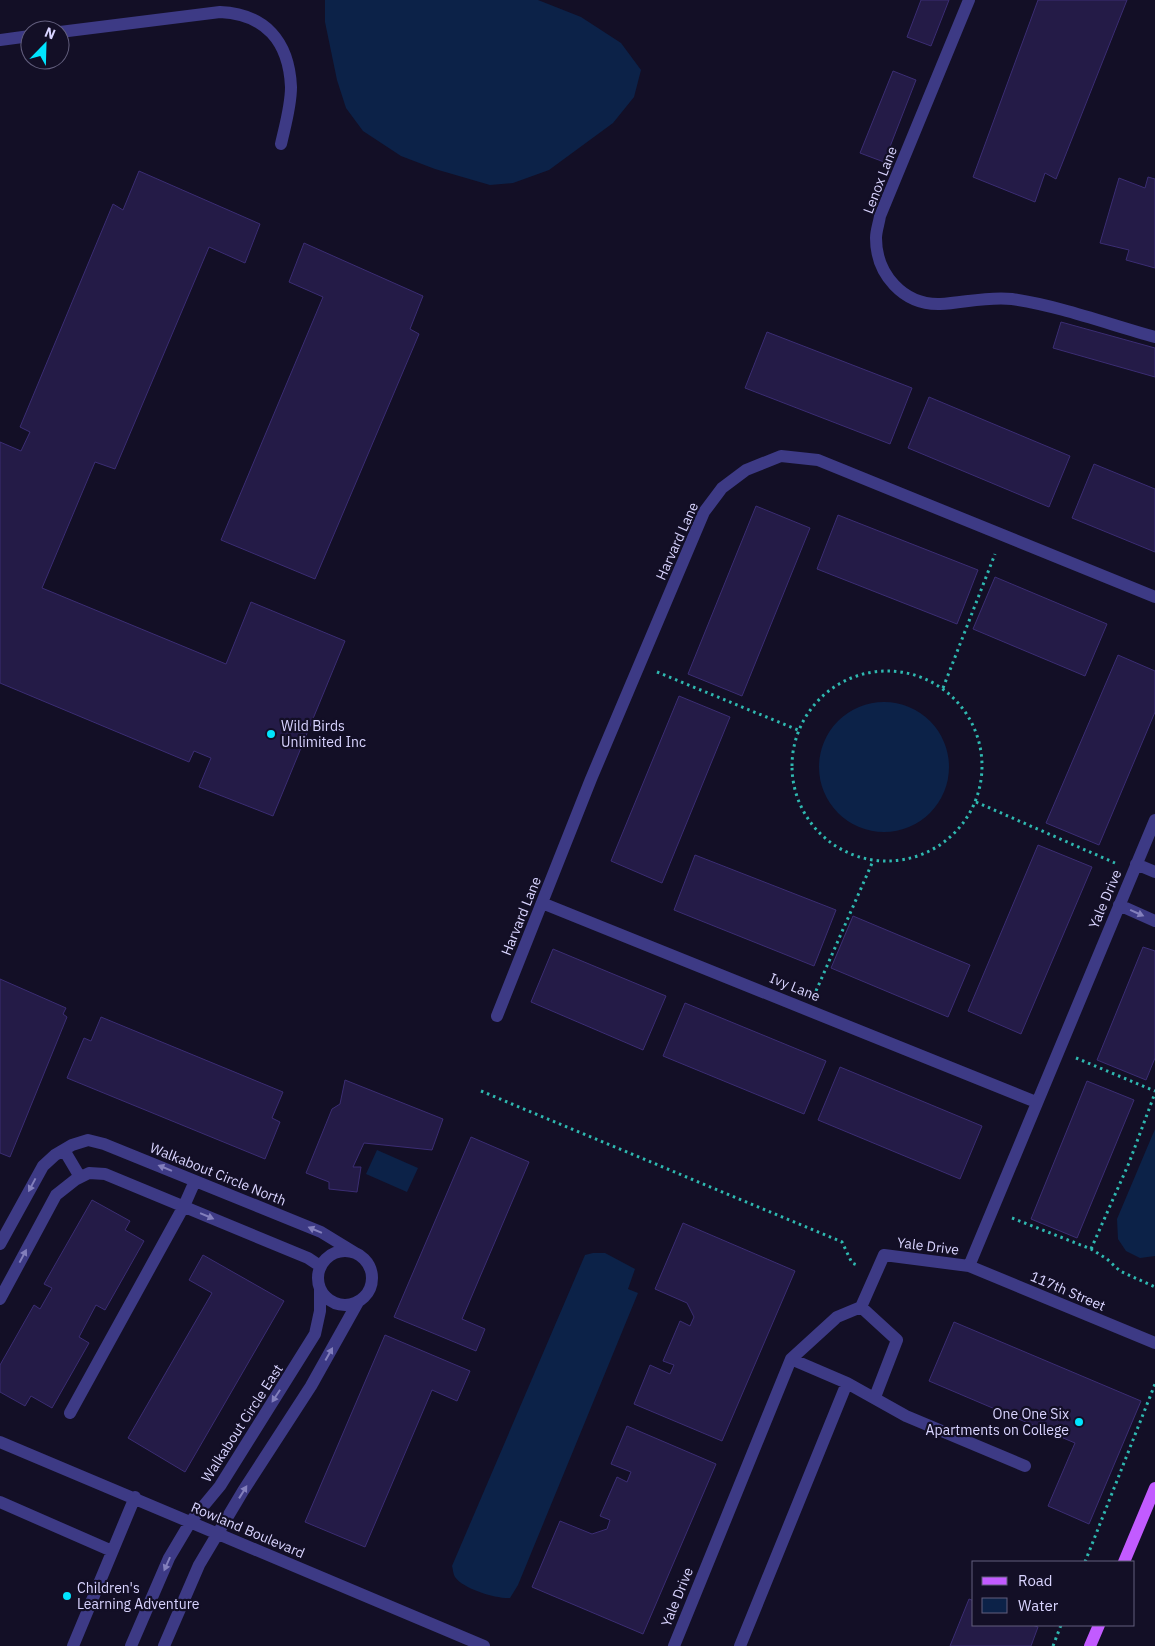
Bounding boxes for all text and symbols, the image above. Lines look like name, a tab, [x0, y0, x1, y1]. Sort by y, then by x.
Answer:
north arrow	[20, 20, 70, 70]
text: N	[42, 23, 58, 43]
street label: Lenox Lane	[859, 143, 901, 216]
street label: Harvard Lane	[652, 499, 702, 583]
place label: Wild Birds Unlimited Inc	[281, 717, 366, 751]
marker: Wild Birds Unlimited Inc	[265, 728, 277, 740]
street label: Yale Drive	[1085, 866, 1126, 931]
street label: Harvard Lane	[497, 874, 545, 958]
one-way arrow	[1130, 910, 1144, 918]
street label: Ivy Lane	[767, 969, 823, 1005]
street label: Walkabout Circle North	[147, 1138, 289, 1210]
one-way arrow	[158, 1164, 172, 1172]
one-way arrow	[28, 1177, 36, 1192]
one-way arrow	[200, 1212, 214, 1220]
one-way arrow	[308, 1225, 322, 1233]
street label: Yale Drive	[896, 1233, 960, 1259]
one-way arrow	[19, 1249, 27, 1264]
street label: 117th Street	[1028, 1267, 1108, 1315]
one-way arrow	[325, 1347, 333, 1361]
street label: Walkabout Circle East	[197, 1361, 287, 1485]
one-way arrow	[271, 1390, 281, 1403]
place label: One One Six Apartments on College	[926, 1405, 1069, 1439]
marker: One One Six Apartments on College	[1073, 1416, 1085, 1428]
one-way arrow	[238, 1485, 247, 1498]
street label: Rowland Boulevard	[188, 1498, 308, 1562]
one-way arrow	[162, 1557, 170, 1571]
legend	[972, 1561, 1135, 1626]
street label: Yale Drive	[657, 1564, 697, 1629]
text: Road	[1018, 1571, 1053, 1590]
place label: Children's Learning Adventure	[77, 1579, 200, 1613]
marker: Children's Learning Adventure	[61, 1590, 73, 1602]
text: Water	[1018, 1596, 1059, 1615]

